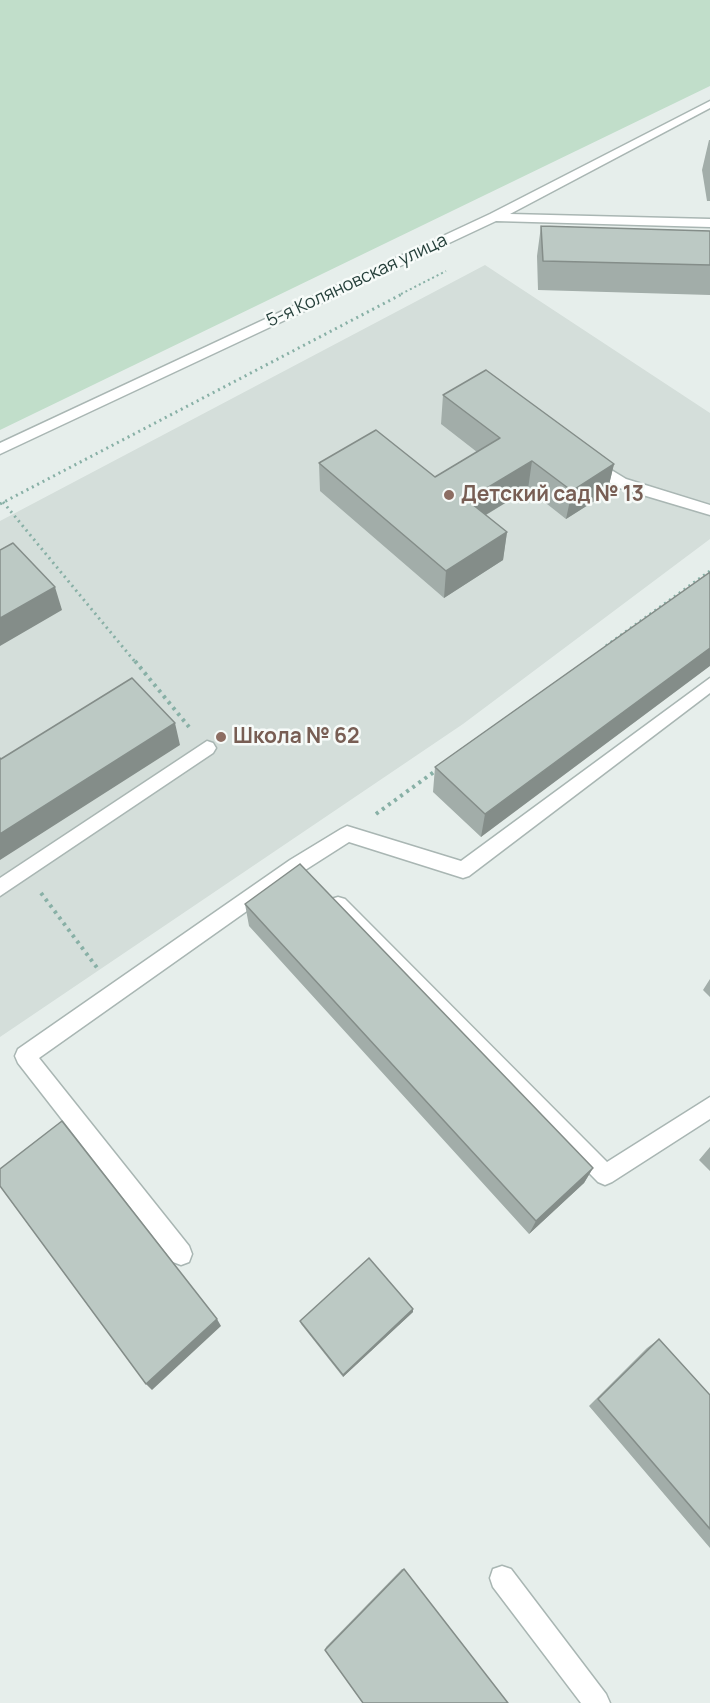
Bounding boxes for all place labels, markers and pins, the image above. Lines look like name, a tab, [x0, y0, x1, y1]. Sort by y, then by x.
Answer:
place label: Детский сад № 13	[461, 482, 644, 508]
marker: Детский сад № 13	[442, 488, 456, 502]
place label: Школа № 62	[233, 724, 359, 750]
marker: Школа № 62	[214, 730, 228, 744]

